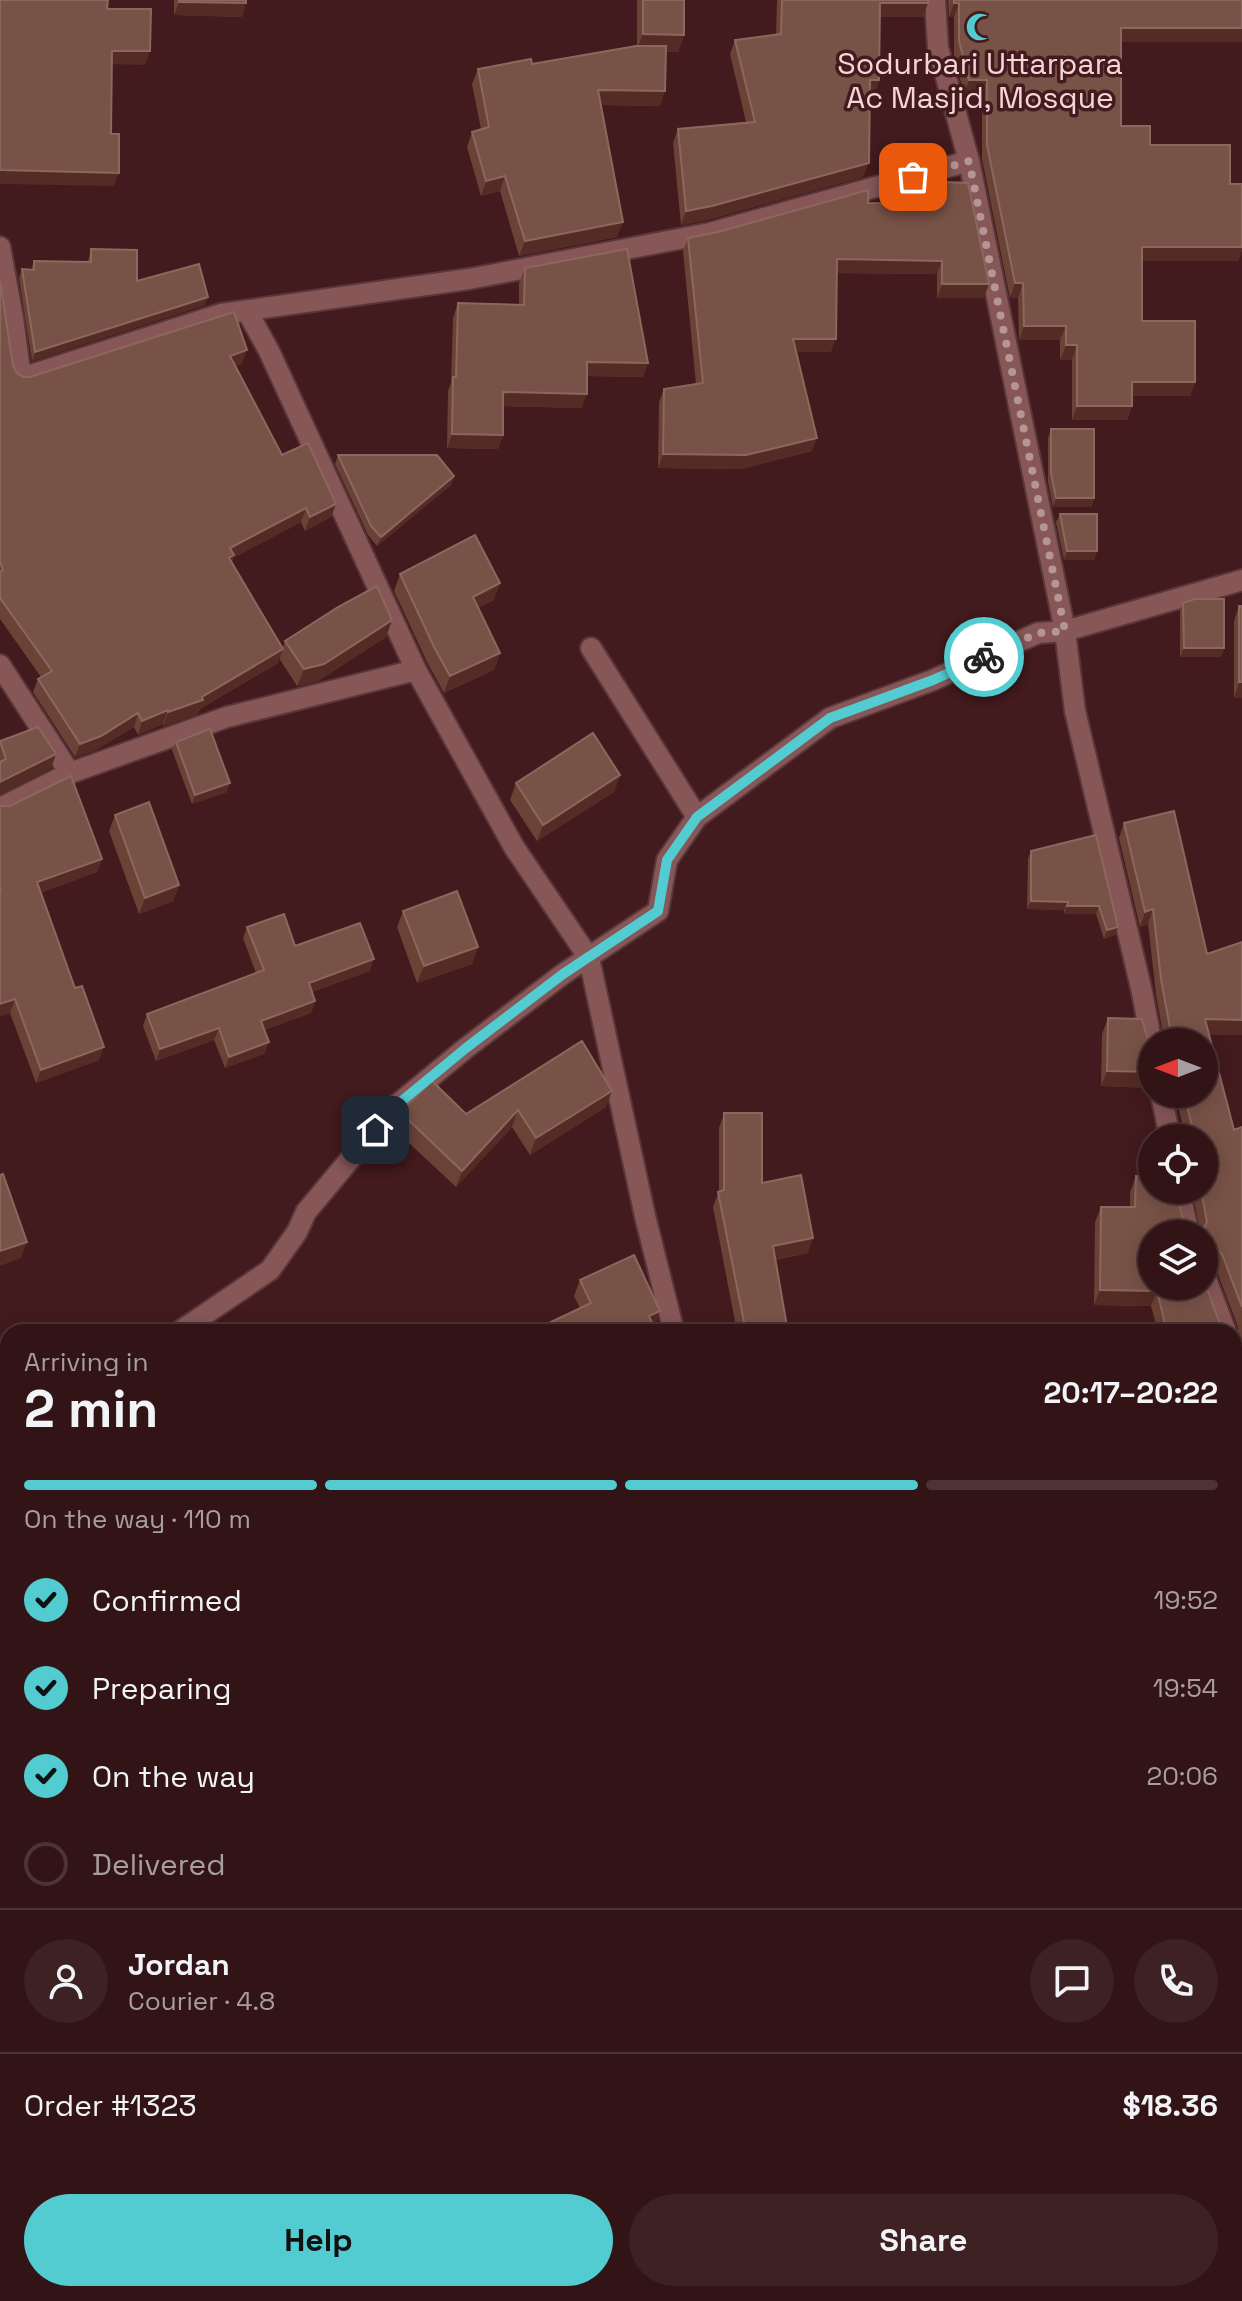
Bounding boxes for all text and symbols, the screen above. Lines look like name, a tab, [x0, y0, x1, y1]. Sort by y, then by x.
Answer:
mosque icon: Sodurbari Uttarpara Ac Masjid, Mosque	[965, 12, 995, 42]
place label: Sodurbari Uttarpara Ac Masjid, Mosque	[837, 44, 1123, 117]
pin	[879, 143, 947, 211]
icon: bag	[891, 155, 935, 199]
courier	[944, 617, 1024, 697]
icon: bike	[962, 635, 1006, 679]
north arrow	[1138, 1028, 1218, 1108]
map controls	[1138, 1028, 1218, 1300]
pin	[341, 1096, 409, 1164]
icon: home	[353, 1108, 397, 1152]
button: locate	[1138, 1124, 1218, 1204]
button: layers	[1138, 1220, 1218, 1300]
text: Arriving in	[24, 1345, 148, 1379]
text: 20:17–20:22	[1044, 1373, 1218, 1412]
text: 2 min	[24, 1376, 158, 1442]
text: On the way · 110 m	[24, 1502, 251, 1536]
icon: check	[24, 1578, 68, 1622]
text: Confirmed	[92, 1581, 242, 1620]
text: 19:52	[1154, 1583, 1218, 1617]
icon: check	[24, 1666, 68, 1710]
text: Preparing	[92, 1669, 231, 1708]
text: 19:54	[1153, 1671, 1218, 1705]
icon: check	[24, 1754, 68, 1798]
text: On the way	[92, 1757, 255, 1796]
text: 20:06	[1146, 1759, 1218, 1793]
text: Delivered	[92, 1845, 226, 1884]
button: person	[24, 1939, 108, 2023]
button: chat	[1030, 1939, 1114, 2023]
button: phone	[1134, 1939, 1218, 2023]
text: Jordan	[128, 1945, 230, 1984]
text: Courier · 4.8	[128, 1984, 275, 2018]
text: Order #1323	[24, 2086, 197, 2125]
text: $18.36	[1123, 2086, 1218, 2125]
button: Help	[24, 2194, 613, 2286]
button: Share	[629, 2194, 1218, 2286]

